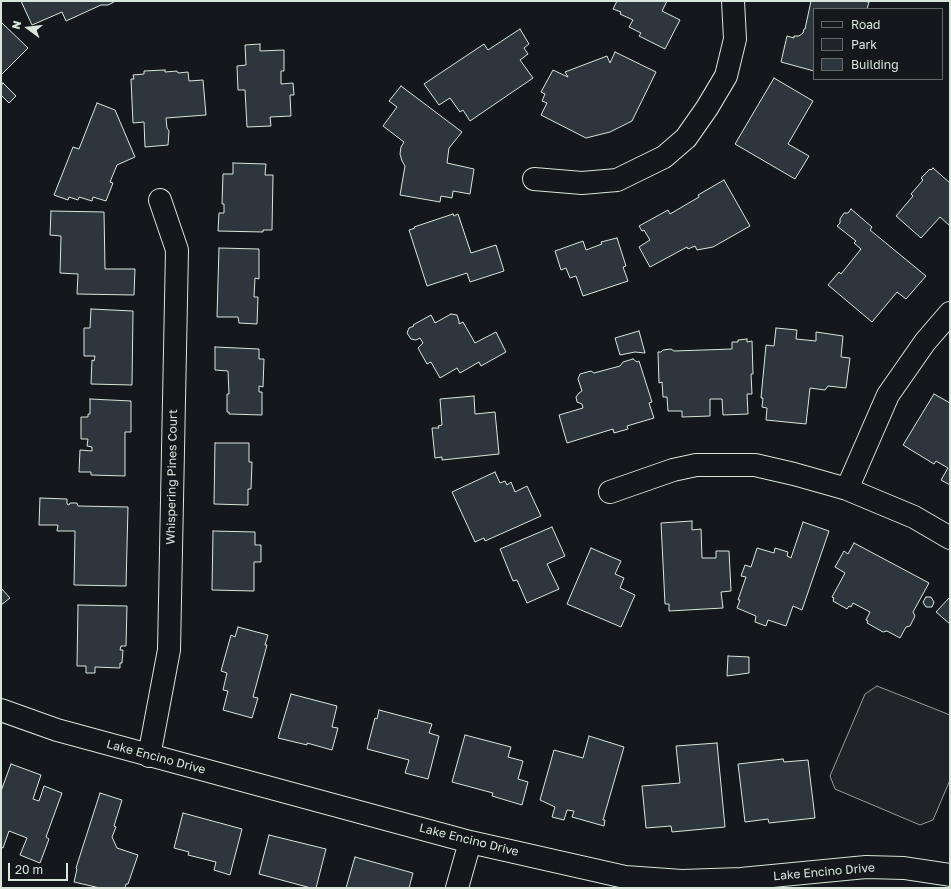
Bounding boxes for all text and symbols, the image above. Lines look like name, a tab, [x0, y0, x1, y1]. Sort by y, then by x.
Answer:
north arrow	[8, 8, 48, 48]
legend	[813, 8, 943, 80]
text: Road	[851, 17, 880, 32]
text: N	[9, 19, 23, 30]
text: Park	[851, 37, 877, 52]
text: Building	[851, 57, 899, 72]
street label: Whispering Pines Court	[164, 409, 180, 545]
street label: Lake Encino Drive	[105, 737, 207, 777]
street label: Lake Encino Drive	[418, 821, 520, 859]
scale bar	[10, 855, 70, 881]
street label: Lake Encino Drive	[773, 860, 875, 884]
text: 20 m	[15, 862, 43, 877]

